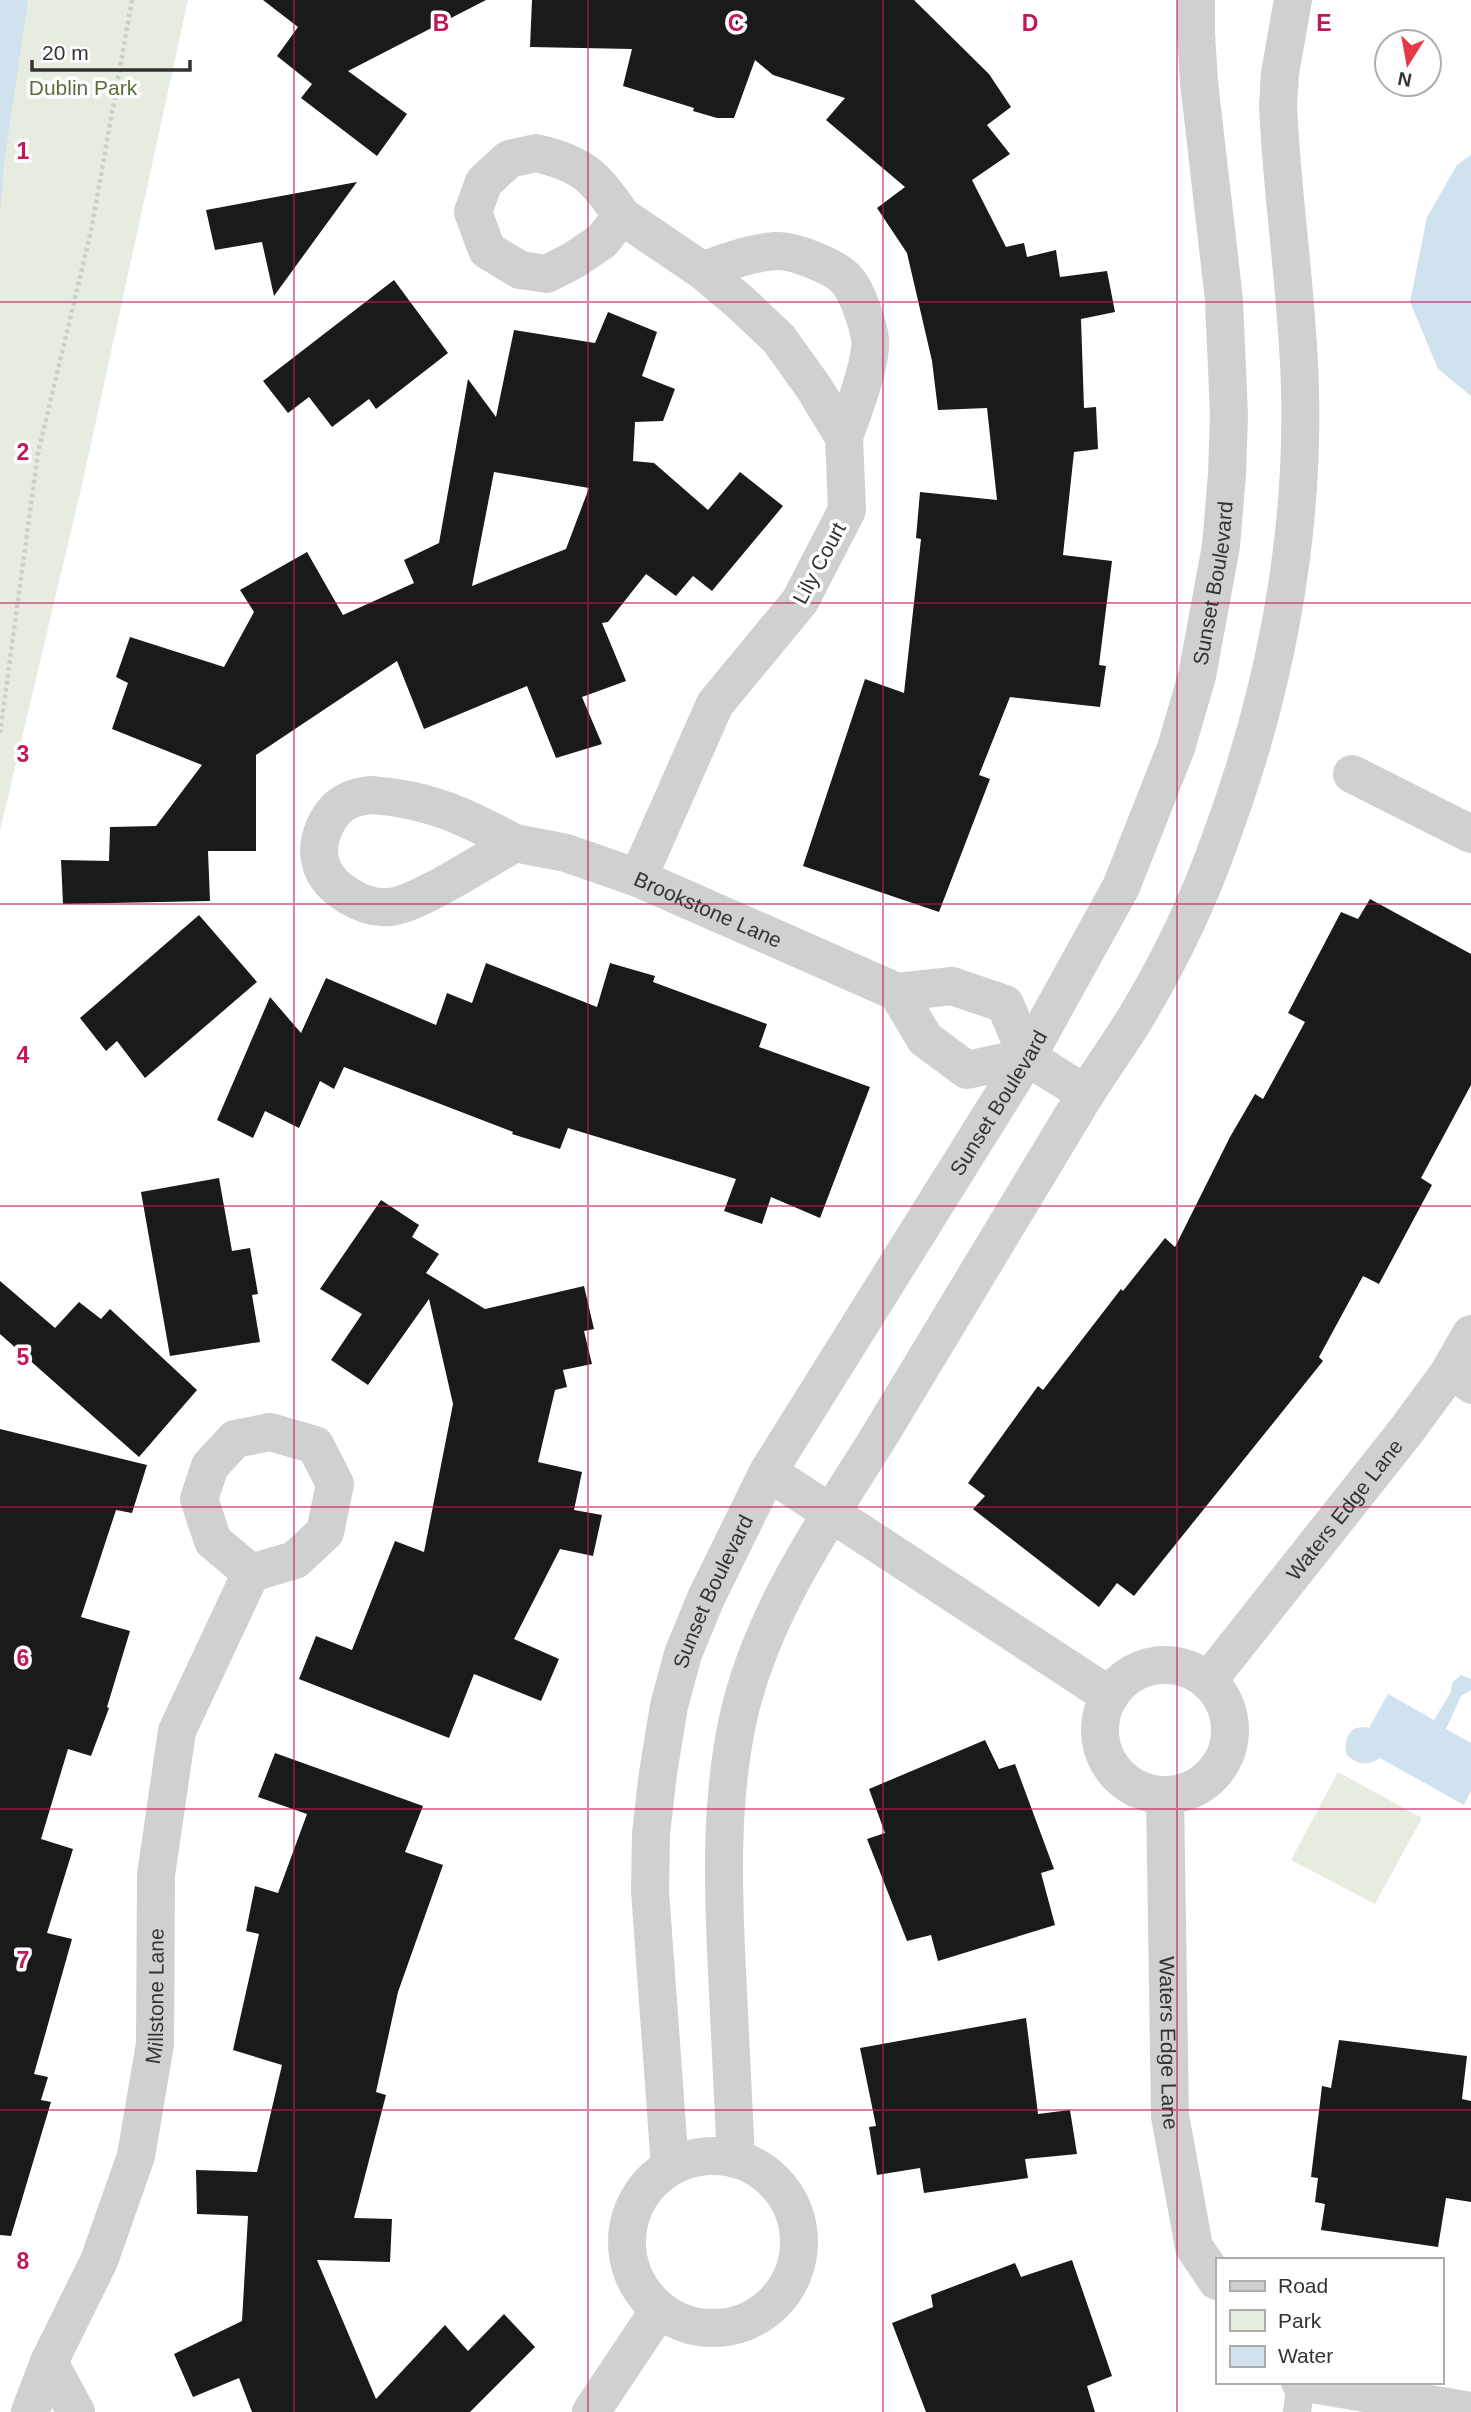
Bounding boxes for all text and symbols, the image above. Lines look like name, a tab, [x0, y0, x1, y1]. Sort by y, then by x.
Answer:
text: B	[433, 10, 449, 36]
text: C	[728, 10, 744, 36]
text: D	[1022, 10, 1038, 36]
text: E	[1316, 10, 1332, 36]
scale bar	[32, 28, 189, 72]
north arrow	[1373, 28, 1443, 98]
text: 20 m	[42, 41, 89, 64]
text: N	[1396, 68, 1414, 91]
park label: Dublin Park	[29, 76, 138, 99]
text: 1	[17, 138, 30, 164]
text: 2	[17, 439, 29, 465]
street label: Sunset Boulevard	[1188, 500, 1236, 667]
street label: Lily Court	[788, 518, 850, 608]
text: 3	[17, 741, 29, 767]
street label: Brookstone Lane	[631, 866, 786, 951]
street label: Sunset Boulevard	[945, 1026, 1051, 1179]
text: 4	[17, 1042, 30, 1068]
text: 5	[17, 1344, 30, 1370]
street label: Waters Edge Lane	[1281, 1434, 1407, 1584]
street label: Sunset Boulevard	[668, 1511, 757, 1670]
text: 6	[17, 1645, 29, 1671]
street label: Millstone Lane	[140, 1928, 167, 2066]
text: 7	[17, 1947, 29, 1973]
street label: Waters Edge Lane	[1156, 1956, 1184, 2131]
text: 8	[17, 2248, 30, 2274]
legend	[1216, 2258, 1443, 2384]
text: Road	[1278, 2274, 1328, 2297]
text: Park	[1278, 2309, 1322, 2332]
text: Water	[1278, 2344, 1333, 2367]

